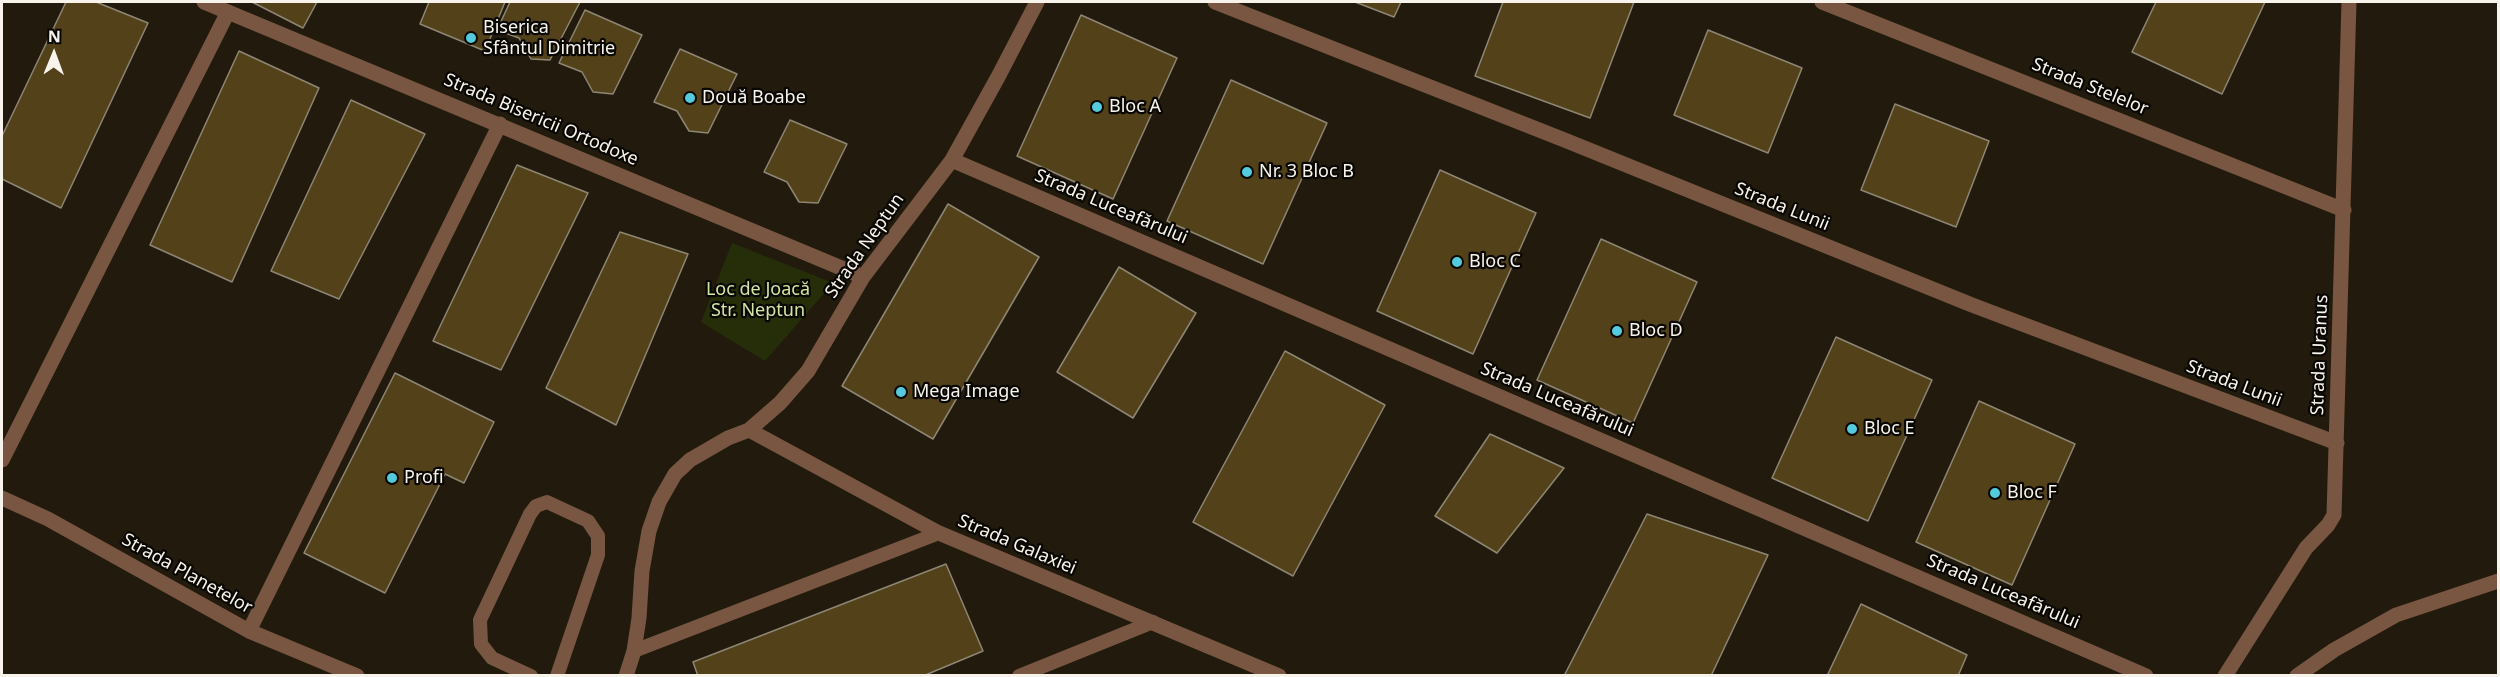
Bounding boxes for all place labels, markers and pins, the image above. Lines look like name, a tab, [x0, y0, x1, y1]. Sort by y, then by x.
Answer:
place label: Biserica Sfântul Dimitrie	[483, 17, 615, 60]
marker: Biserica Sfântul Dimitrie	[464, 31, 478, 45]
place label: Două Boabe	[702, 87, 806, 109]
marker: Două Boabe	[683, 91, 697, 105]
place label: Bloc A	[1109, 96, 1161, 118]
marker: Bloc A	[1090, 100, 1104, 114]
place label: Nr. 3 Bloc B	[1259, 161, 1354, 183]
marker: Nr. 3 Bloc B	[1240, 165, 1254, 179]
place label: Bloc C	[1469, 251, 1521, 273]
marker: Bloc C	[1450, 255, 1464, 269]
place label: Bloc D	[1629, 320, 1683, 342]
marker: Bloc D	[1610, 324, 1624, 338]
place label: Mega Image	[913, 381, 1020, 403]
marker: Mega Image	[894, 385, 908, 399]
place label: Bloc E	[1864, 418, 1915, 440]
marker: Bloc E	[1845, 422, 1859, 436]
place label: Profi	[404, 467, 444, 489]
marker: Profi	[385, 471, 399, 485]
place label: Bloc F	[2007, 482, 2057, 504]
marker: Bloc F	[1988, 486, 2002, 500]

